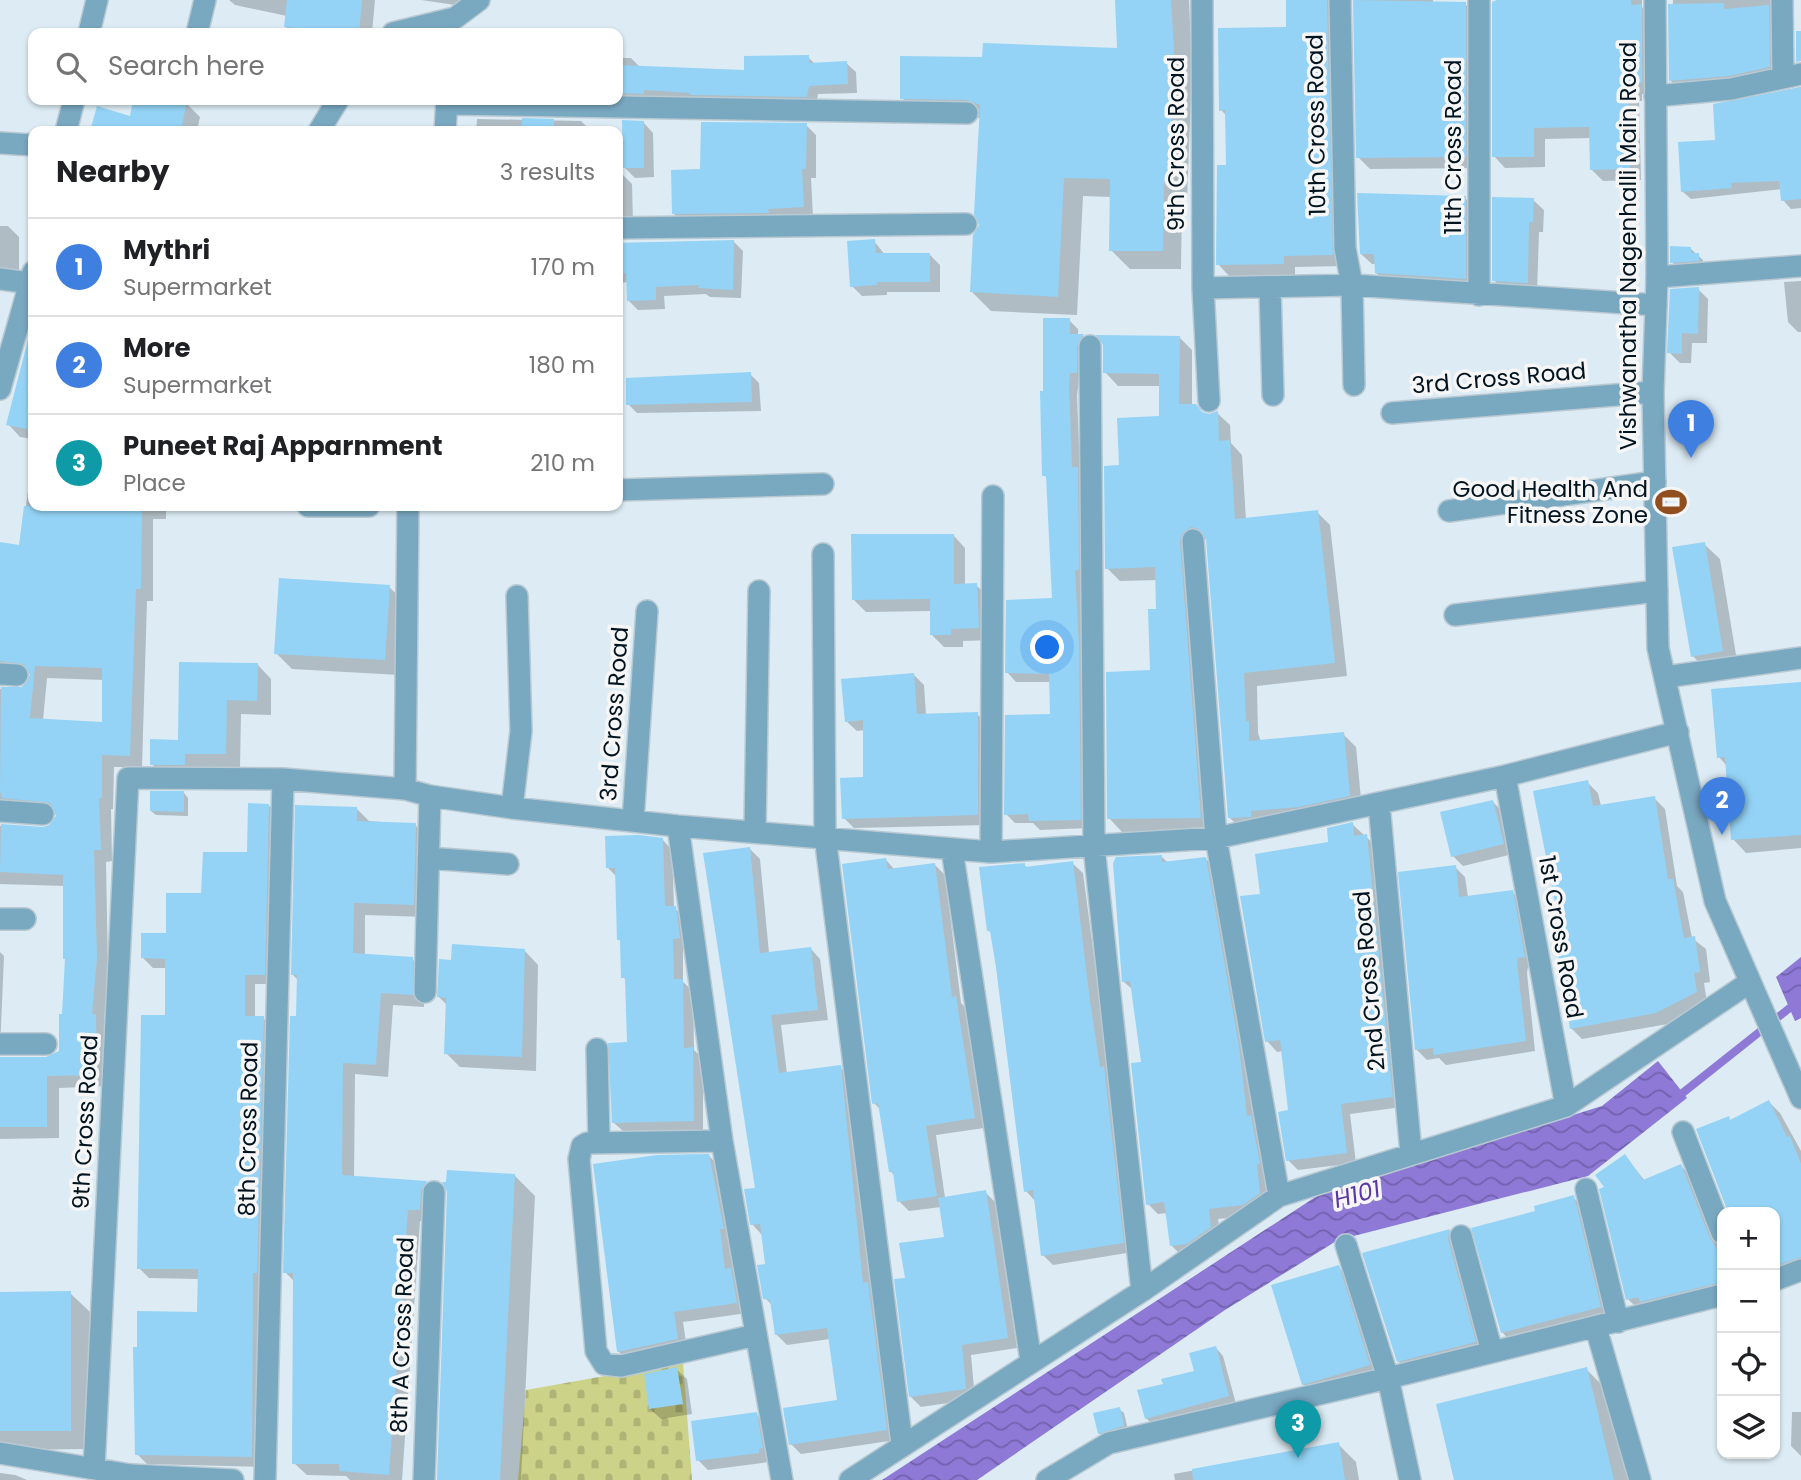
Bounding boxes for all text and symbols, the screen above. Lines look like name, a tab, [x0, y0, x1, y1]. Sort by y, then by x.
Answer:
search box	[28, 28, 623, 105]
street label: 10th Cross Road	[1298, 34, 1334, 216]
street label: Vishwanatha Nagenhalli Main Road	[1612, 42, 1644, 450]
icon: search	[52, 48, 90, 86]
text: Search here	[108, 48, 265, 84]
street label: 9th Cross Road	[1160, 57, 1192, 231]
street label: 11th Cross Road	[1437, 60, 1469, 234]
text: Nearby	[56, 150, 170, 193]
text: 3 results	[500, 156, 595, 188]
text: Mythri	[123, 232, 210, 268]
text: 1	[75, 251, 83, 283]
text: 170 m	[531, 251, 595, 283]
text: Supermarket	[123, 271, 272, 303]
text: More	[123, 330, 191, 366]
text: 2	[72, 349, 86, 381]
text: 180 m	[529, 349, 595, 381]
street label: 3rd Cross Road	[1411, 354, 1587, 402]
text: Supermarket	[123, 369, 272, 401]
pin: 1	[1668, 400, 1714, 458]
text: Puneet Raj Apparnment	[123, 428, 443, 464]
text: 3	[72, 447, 86, 479]
text: 210 m	[530, 447, 595, 479]
text: Place	[123, 467, 186, 499]
place label: Good Health And Fitness Zone	[1453, 473, 1648, 531]
sports icon: Good Health And Fitness Zone	[1654, 485, 1688, 519]
street label: 3rd Cross Road	[592, 626, 636, 802]
your location	[1030, 630, 1064, 664]
pin: 2	[1699, 777, 1745, 835]
street label: 1st Cross Road	[1531, 853, 1591, 1021]
street label: 2nd Cross Road	[1345, 890, 1393, 1072]
street label: 9th Cross Road	[64, 1034, 106, 1210]
street label: 8th Cross Road	[230, 1041, 266, 1217]
water label: H101	[1330, 1172, 1384, 1216]
map controls	[1717, 1207, 1780, 1459]
button: +	[1717, 1207, 1780, 1270]
street label: 8th A Cross Road	[383, 1236, 421, 1434]
button: −	[1717, 1270, 1780, 1333]
button: locate	[1717, 1333, 1780, 1396]
button: layers	[1717, 1396, 1780, 1459]
pin: 3	[1275, 1400, 1321, 1458]

